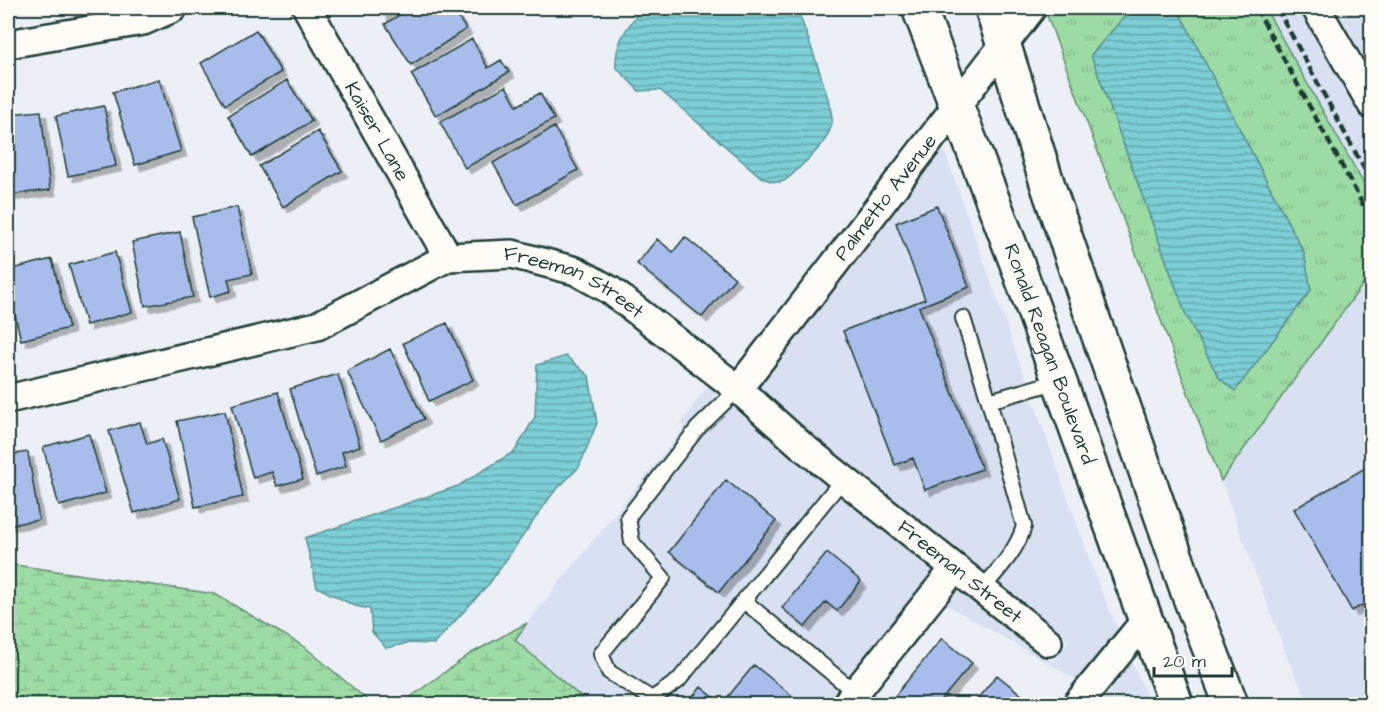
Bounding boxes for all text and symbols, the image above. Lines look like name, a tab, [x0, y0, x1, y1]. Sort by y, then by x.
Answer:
street label: Kaiser Lane	[338, 77, 416, 187]
street label: Palmetto Avenue	[828, 128, 944, 267]
street label: Freeman Street	[504, 240, 650, 325]
street label: Ronald Reagan Boulevard	[997, 240, 1102, 468]
street label: Freeman Street	[892, 513, 1028, 630]
scale bar	[1154, 640, 1232, 678]
text: 20 m	[1163, 649, 1206, 674]

